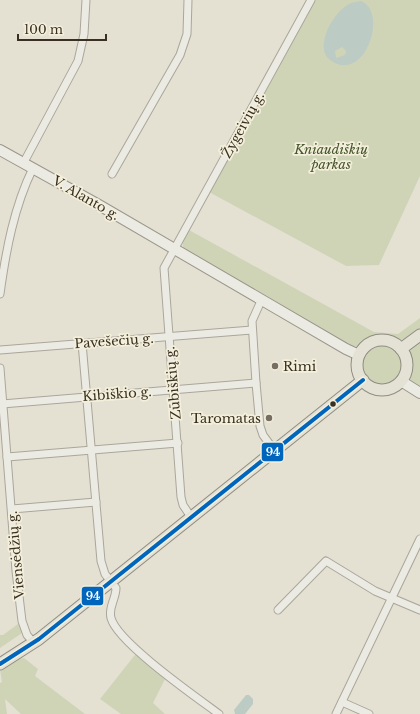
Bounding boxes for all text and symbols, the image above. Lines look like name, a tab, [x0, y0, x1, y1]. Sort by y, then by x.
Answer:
scale bar	[18, 16, 106, 42]
text: 100 m	[24, 22, 63, 37]
street label: Žygeivių g.	[218, 89, 268, 161]
park label: Kniaudiškių parkas	[293, 141, 368, 173]
street label: V. Alanto g.	[49, 171, 123, 224]
street label: Pavešečių g.	[74, 330, 154, 352]
street label: Zūbiškių g.	[161, 346, 185, 420]
place label: Rimi	[283, 358, 317, 375]
marker: Rimi	[270, 361, 280, 371]
street label: Kibiškio g.	[82, 383, 152, 405]
unlabelled marker	[328, 399, 338, 409]
place label: Taromatas	[191, 410, 261, 427]
marker: Taromatas	[264, 413, 274, 423]
line badge: 94	[261, 442, 284, 462]
text: 94	[266, 445, 280, 459]
street label: Viensėdžių g.	[4, 510, 28, 601]
line badge: 94	[81, 586, 104, 606]
text: 94	[86, 589, 100, 603]

